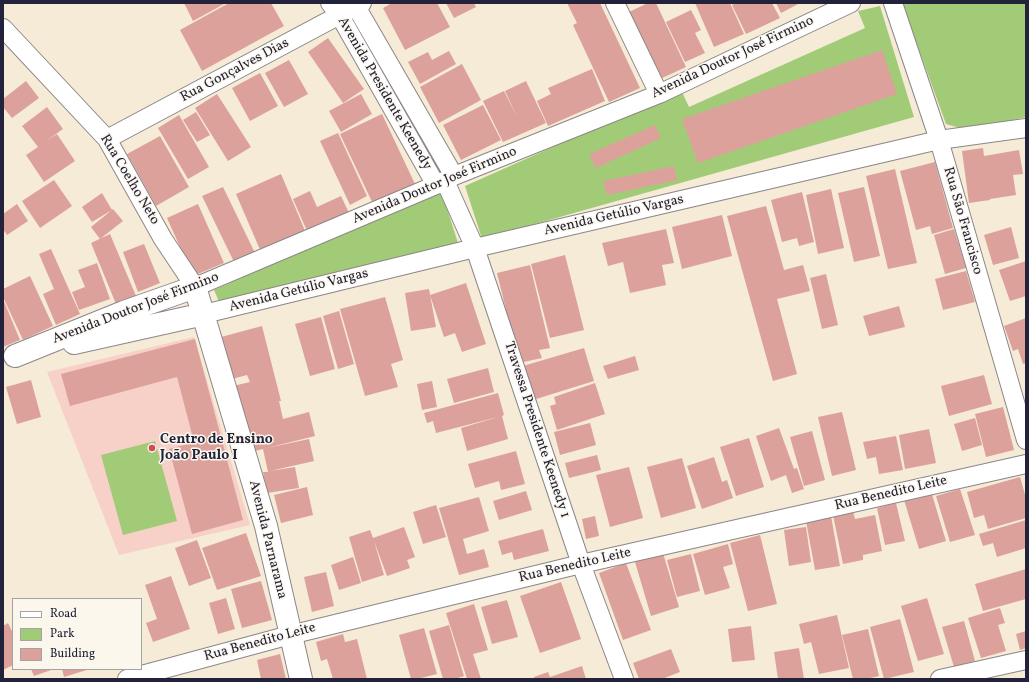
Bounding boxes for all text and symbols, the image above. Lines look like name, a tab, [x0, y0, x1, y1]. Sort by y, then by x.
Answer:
street label: Avenida Doutor José Firmino	[649, 13, 817, 103]
street label: Avenida Presidente Keenedy	[333, 15, 435, 173]
street label: Rua Gonçalves Dias	[178, 35, 292, 107]
street label: Rua Coelho Neto	[95, 132, 163, 228]
street label: Avenida Doutor José Firmino	[350, 144, 520, 228]
street label: Rua São Francisco	[939, 165, 985, 277]
street label: Avenida Getúlio Vargas	[543, 192, 685, 240]
street label: Avenida Getúlio Vargas	[228, 266, 370, 316]
street label: Avenida Doutor José Firmino	[50, 269, 222, 349]
street label: Travessa Presidente Keenedy 1	[499, 340, 573, 520]
place label: Centro de Ensino João Paulo I	[160, 432, 273, 464]
marker: Centro de Ensino João Paulo I	[147, 443, 157, 453]
street label: Rua Benedito Leite	[833, 473, 949, 515]
street label: Avenida Parnarama	[244, 479, 290, 601]
street label: Rua Benedito Leite	[517, 545, 633, 587]
legend	[12, 598, 142, 670]
text: Road	[50, 606, 77, 622]
street label: Rua Benedito Leite	[202, 620, 318, 666]
text: Park	[50, 626, 75, 642]
text: Building	[50, 646, 95, 662]

